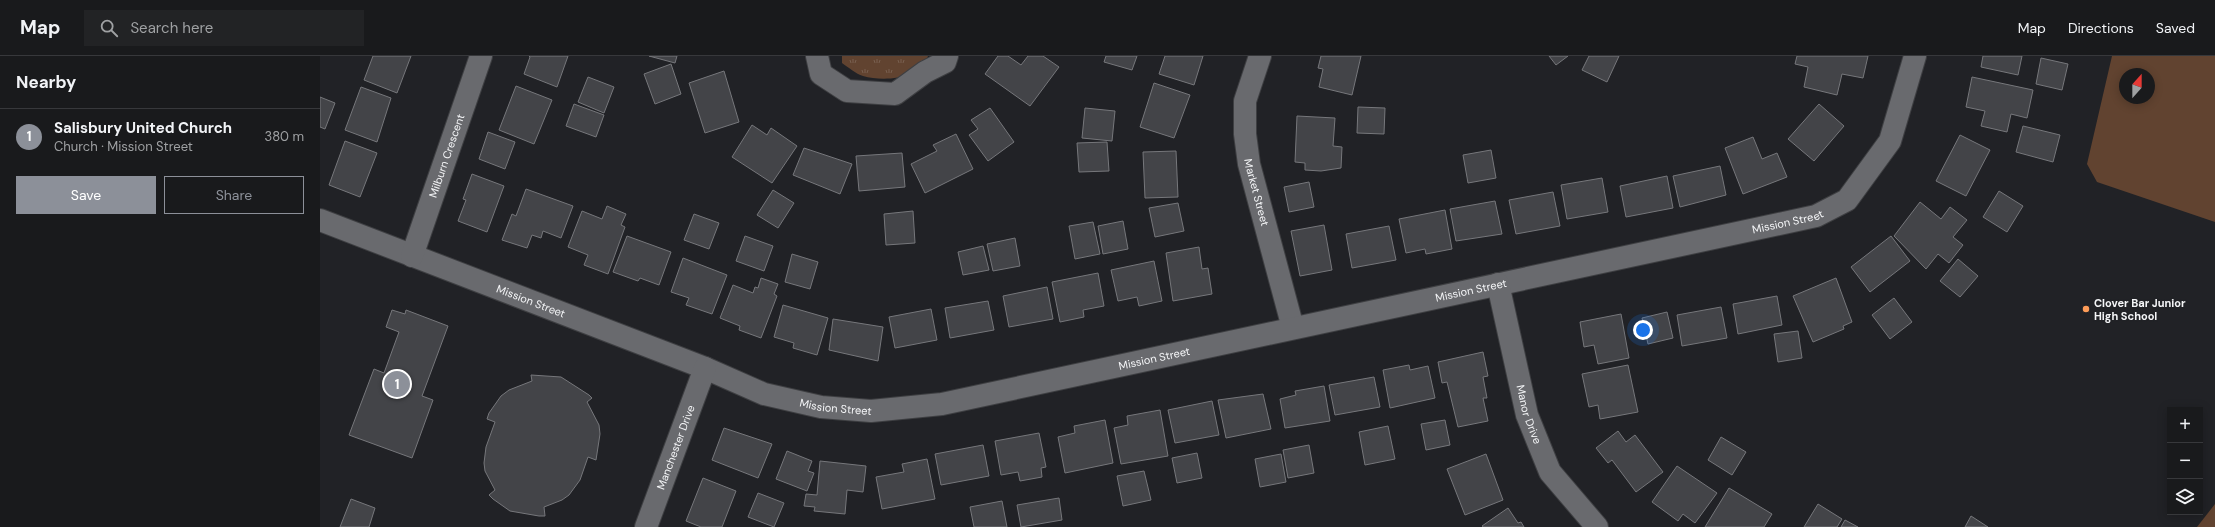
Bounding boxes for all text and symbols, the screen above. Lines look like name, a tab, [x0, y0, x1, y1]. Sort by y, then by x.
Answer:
search box	[84, 10, 364, 46]
text: Map	[20, 15, 60, 40]
icon: search	[98, 17, 120, 39]
text: Search here	[130, 18, 213, 38]
text: Map	[2018, 19, 2046, 37]
text: Directions	[2068, 19, 2134, 37]
text: Saved	[2156, 19, 2195, 37]
north arrow	[2119, 68, 2155, 104]
text: Nearby	[16, 71, 76, 93]
street label: Milburn Crescent	[426, 112, 467, 200]
text: Salisbury United Church	[54, 118, 232, 138]
text: 1	[27, 128, 31, 145]
text: 380 m	[264, 128, 304, 145]
text: Church · Mission Street	[54, 138, 193, 155]
street label: Market Street	[1241, 158, 1272, 227]
button: Save	[16, 176, 156, 214]
button: Share	[164, 176, 304, 214]
street label: Mission Street	[1751, 206, 1826, 237]
street label: Mission Street	[1434, 276, 1508, 305]
street label: Mission Street	[495, 282, 567, 321]
place label: Clover Bar Junior High School	[2094, 296, 2186, 323]
marker: Clover Bar Junior High School	[2081, 304, 2091, 314]
your location	[1633, 320, 1653, 340]
street label: Mission Street	[1117, 344, 1191, 373]
pin: 1	[384, 369, 410, 399]
street label: Manor Drive	[1514, 383, 1545, 446]
street label: Mission Street	[798, 395, 872, 418]
street label: Manchester Drive	[653, 403, 698, 492]
map controls	[2167, 407, 2203, 515]
button: +	[2167, 407, 2203, 443]
button: −	[2167, 443, 2203, 479]
button: layers	[2167, 479, 2203, 515]

